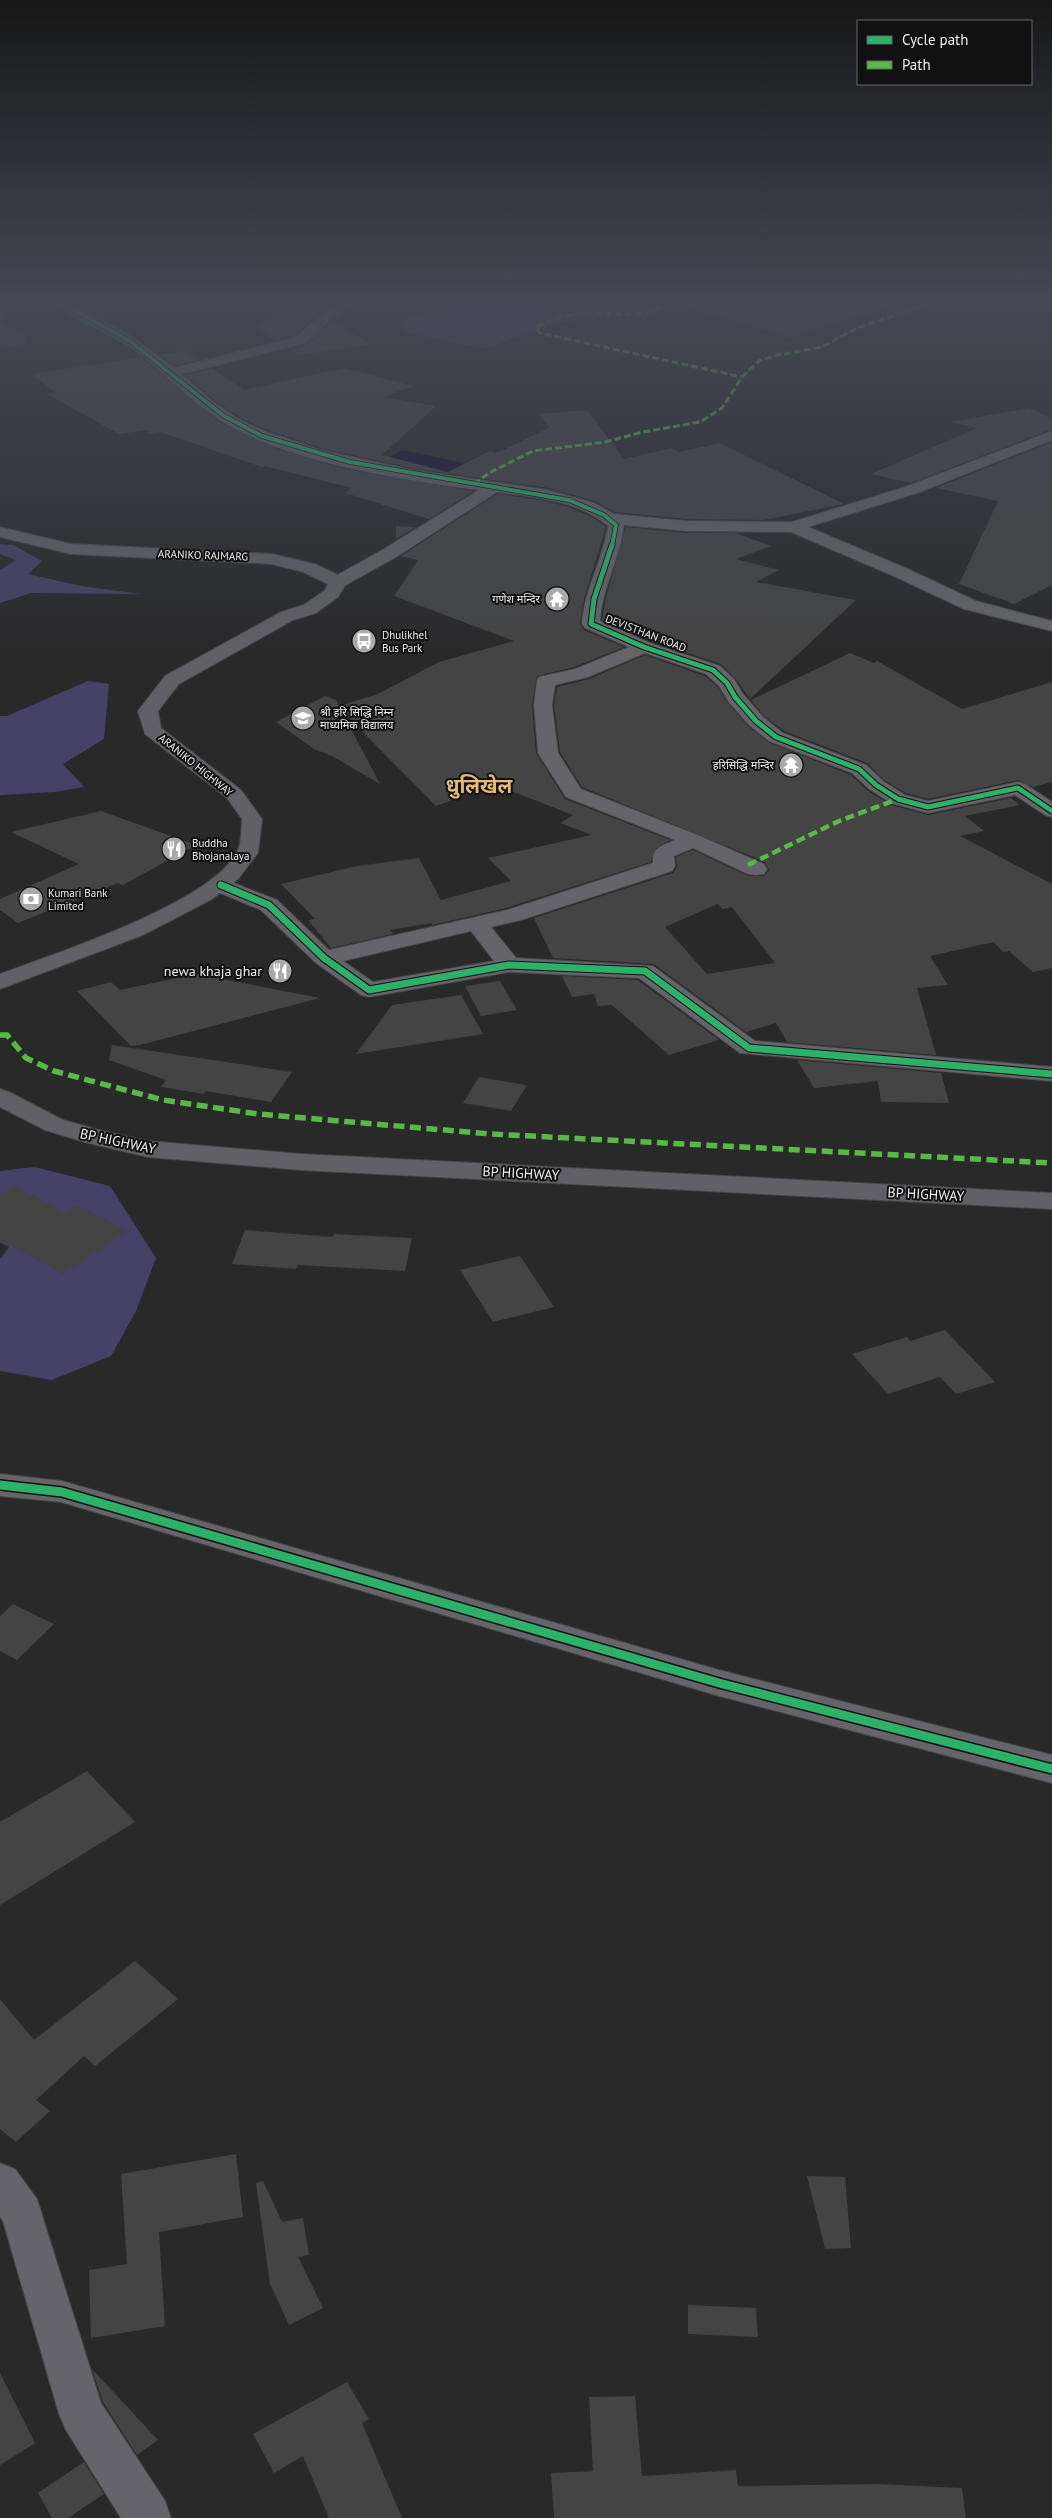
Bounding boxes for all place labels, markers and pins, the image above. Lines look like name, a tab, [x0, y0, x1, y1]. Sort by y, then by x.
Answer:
temple icon: गणेश मन्दिर	[544, 586, 570, 612]
place label: गणेश मन्दिर	[492, 592, 540, 606]
bus stop icon: Dhulikhel Bus Park	[351, 628, 377, 654]
place label: Dhulikhel Bus Park	[382, 628, 428, 655]
school or university icon: श्री हरि सिद्धि निम्न माध्यमिक विद्यालय	[290, 705, 316, 731]
place label: श्री हरि सिद्धि निम्न माध्यमिक विद्यालय	[320, 705, 394, 732]
temple icon: हरिसिद्धि मन्दिर	[778, 752, 804, 778]
place label: हरिसिद्धि मन्दिर	[713, 758, 774, 772]
restaurant icon: Buddha Bhojanalaya	[161, 836, 187, 862]
place label: Buddha Bhojanalaya	[192, 836, 249, 863]
bank icon: Kumari Bank Limited	[18, 886, 44, 912]
place label: Kumari Bank Limited	[48, 886, 108, 913]
restaurant icon: newa khaja ghar	[267, 958, 293, 984]
place label: newa khaja ghar	[164, 962, 262, 980]

